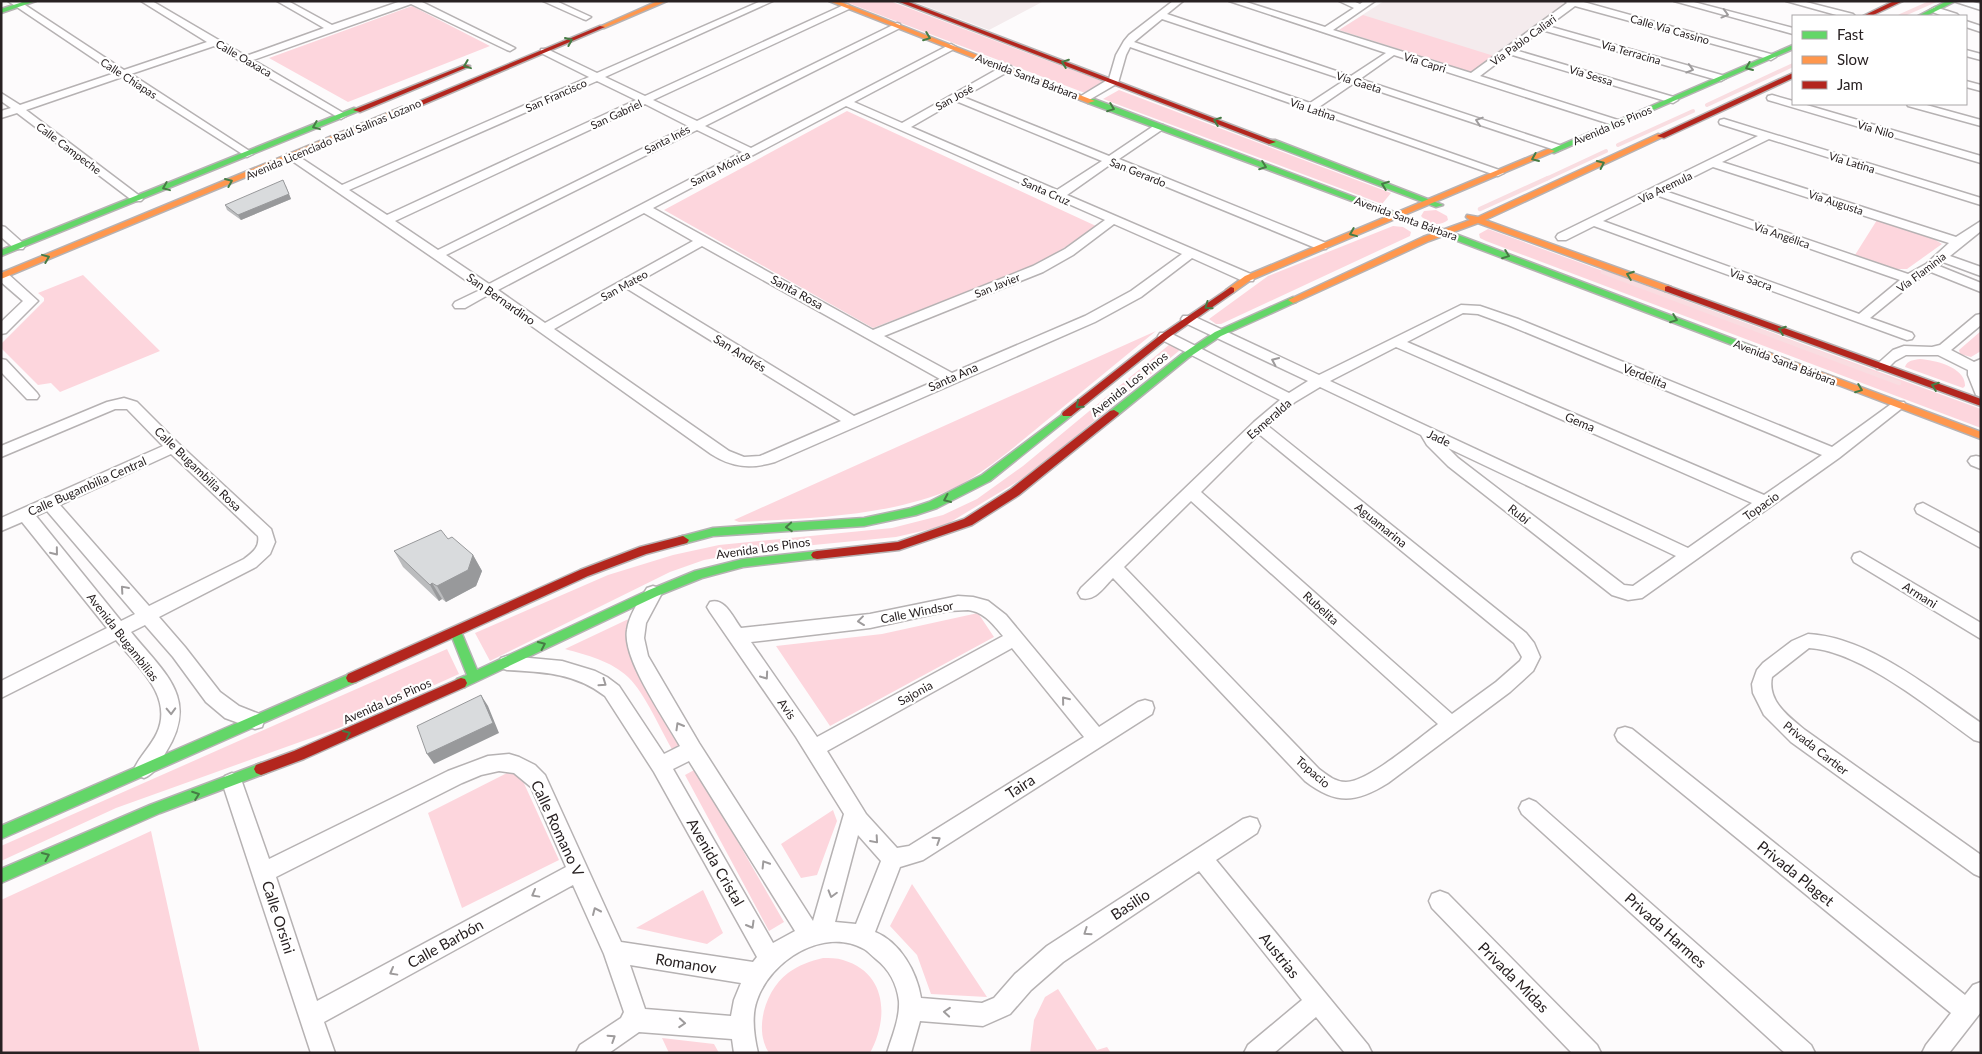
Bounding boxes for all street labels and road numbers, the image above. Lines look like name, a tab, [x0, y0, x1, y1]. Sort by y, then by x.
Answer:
street label: Calle Vía Cassino	[1629, 11, 1711, 47]
street label: Vía Pablo Caliari	[1488, 12, 1559, 68]
street label: Calle Oaxaca	[214, 37, 274, 79]
street label: Vía Terracina	[1600, 37, 1662, 67]
street label: Vía Capri	[1402, 49, 1448, 75]
street label: Avenida Santa Bárbara	[974, 50, 1080, 102]
street label: Calle Chiapas	[98, 55, 160, 101]
street label: Vía Sessa	[1568, 62, 1614, 88]
street label: Vía Gaeta	[1335, 69, 1383, 95]
street label: San Francisco	[523, 76, 589, 114]
street label: San José	[933, 81, 975, 113]
street label: Vía Latina	[1288, 95, 1338, 123]
street label: Avenida Licenciado Raúl Salinas Lozano	[243, 96, 423, 182]
street label: San Gabriel	[588, 96, 644, 132]
street label: Avenida los Pinos	[1571, 102, 1654, 147]
street label: Vía Nilo	[1856, 118, 1896, 140]
street label: Calle Campeche	[34, 119, 104, 177]
street label: Santa Inés	[642, 122, 692, 156]
street label: Santa Mónica	[688, 147, 752, 189]
street label: Vía Latina	[1827, 149, 1877, 175]
street label: San Gerardo	[1108, 155, 1168, 189]
street label: Vía Aremula	[1636, 168, 1694, 206]
street label: Santa Cruz	[1020, 174, 1072, 208]
street label: Vía Augusta	[1807, 187, 1865, 217]
street label: Avenida Santa Bárbara	[1353, 193, 1459, 243]
street label: Vía Angélica	[1752, 219, 1812, 251]
street label: Vía Flaminia	[1894, 249, 1948, 295]
street label: Via Sacra	[1728, 265, 1774, 293]
street label: San Mateo	[598, 267, 650, 303]
street label: San Bernardino	[464, 270, 538, 328]
street label: San Javier	[972, 270, 1022, 300]
street label: Santa Rosa	[768, 272, 826, 312]
street label: San Andrés	[711, 331, 769, 375]
street label: Avenida Santa Bárbara	[1732, 336, 1838, 388]
street label: Avenida Los Pinos	[1087, 348, 1171, 420]
street label: Santa Ana	[926, 359, 980, 395]
street label: Verdelita	[1621, 360, 1670, 392]
street label: Esmeralda	[1244, 396, 1294, 442]
street label: Gema	[1563, 409, 1597, 435]
street label: Calle Bugambilia Rosa	[151, 424, 245, 514]
street label: Jade	[1425, 426, 1453, 450]
street label: Calle Bugambilia Central	[25, 453, 149, 519]
street label: Topacio	[1740, 488, 1782, 524]
street label: Aguamarina	[1352, 499, 1410, 551]
street label: Rubí	[1505, 501, 1534, 528]
street label: Avenida Los Pinos	[715, 534, 811, 562]
street label: Armani	[1900, 579, 1940, 611]
street label: Rubelita	[1300, 588, 1342, 628]
street label: Avenida Bugambilias	[84, 590, 162, 684]
street label: Calle Windsor	[879, 597, 955, 626]
street label: Avenida Los Pinos	[341, 675, 433, 727]
street label: Sajonia	[895, 677, 935, 709]
street label: Avis	[775, 696, 799, 722]
street label: Privada Cartier	[1780, 718, 1852, 778]
street label: Topacio	[1293, 753, 1333, 791]
street label: Taira	[1002, 770, 1038, 802]
street label: Calle Romano V	[528, 777, 588, 880]
street label: Avenida Cristal	[684, 815, 748, 909]
street label: Privada Plaget	[1754, 837, 1838, 910]
street label: Calle Orsini	[259, 878, 299, 956]
street label: Basilio	[1107, 885, 1153, 923]
street label: Privada Harmes	[1622, 889, 1710, 971]
street label: Calle Barbón	[404, 915, 486, 971]
street label: Austrias	[1256, 929, 1304, 981]
street label: Privada Midas	[1475, 938, 1553, 1016]
street label: Romanov	[654, 949, 718, 977]

